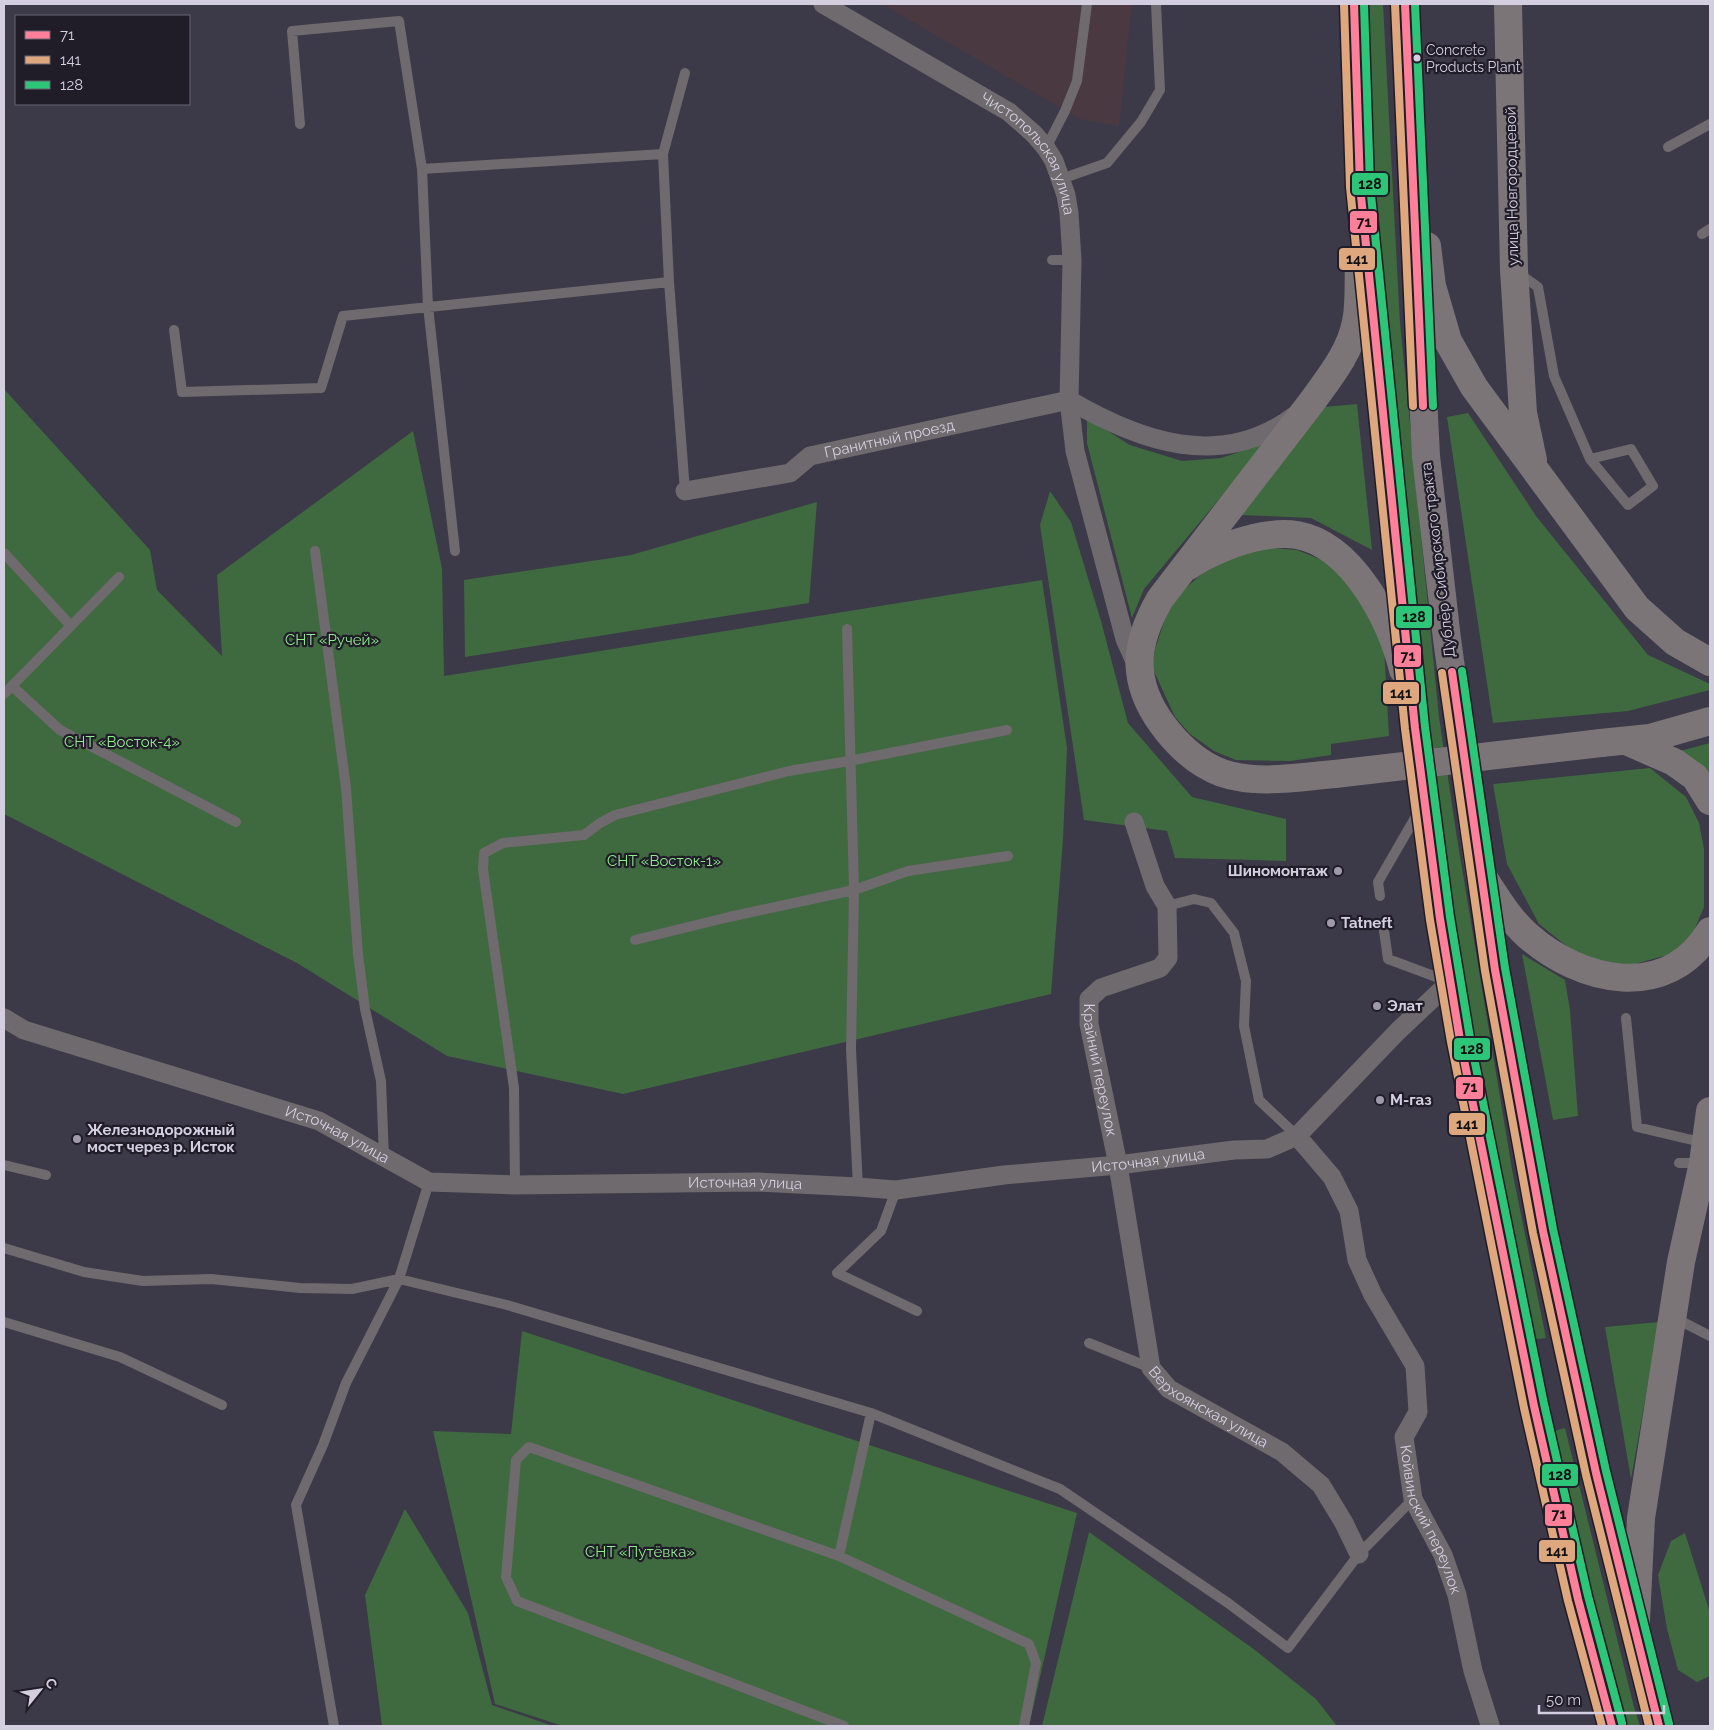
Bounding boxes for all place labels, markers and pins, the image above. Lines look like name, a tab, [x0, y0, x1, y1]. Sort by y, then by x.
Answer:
place label: Concrete Products Plant	[1426, 42, 1521, 75]
marker: Concrete Products Plant	[1412, 53, 1422, 63]
place label: Шиномонтаж	[1228, 862, 1328, 880]
marker: Шиномонтаж	[1332, 865, 1344, 877]
place label: Tatneft	[1341, 914, 1393, 932]
marker: Tatneft	[1325, 917, 1337, 929]
place label: Элат	[1387, 997, 1423, 1015]
marker: Элат	[1371, 1000, 1383, 1012]
place label: М-газ	[1390, 1091, 1432, 1109]
marker: М-газ	[1374, 1094, 1386, 1106]
place label: Железнодорожный мост через р. Исток	[87, 1121, 235, 1156]
marker: Железнодорожный мост через р. Исток	[71, 1133, 83, 1145]

